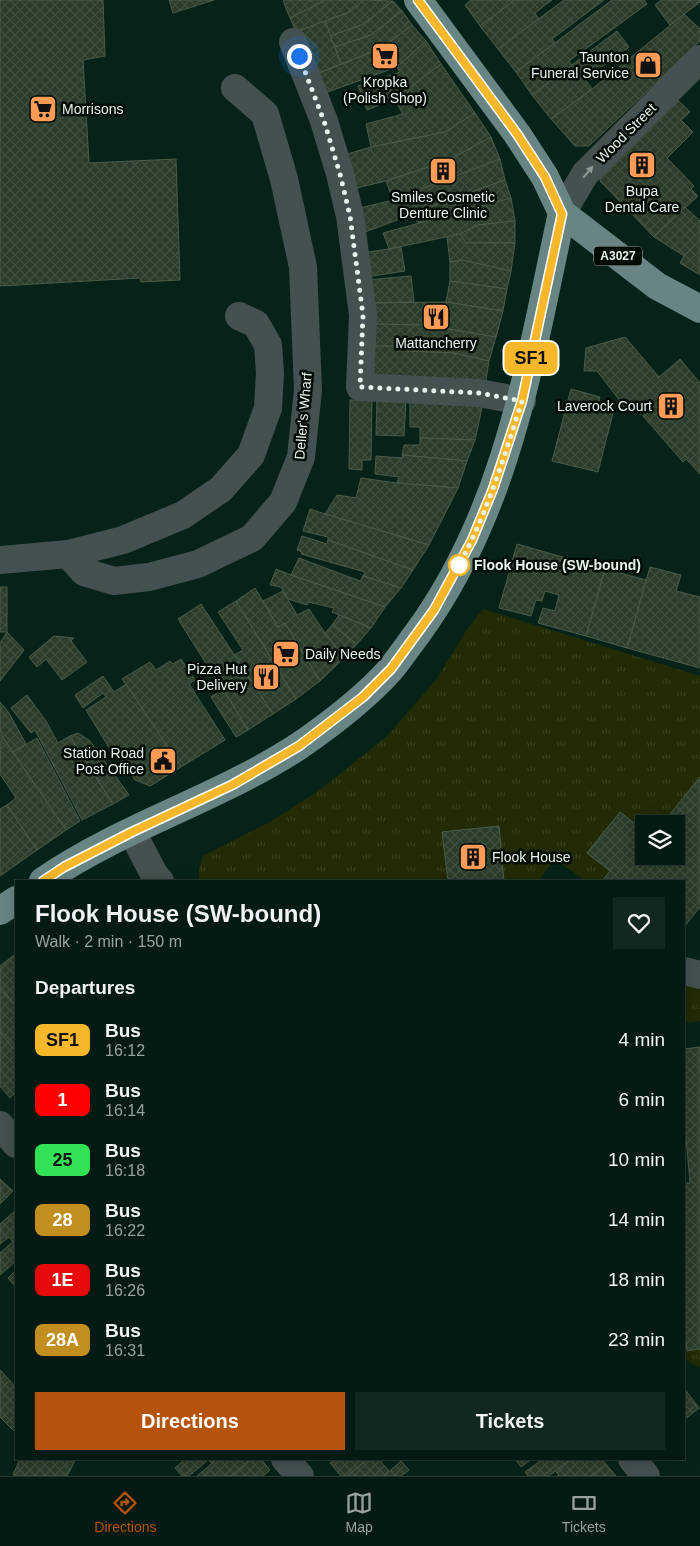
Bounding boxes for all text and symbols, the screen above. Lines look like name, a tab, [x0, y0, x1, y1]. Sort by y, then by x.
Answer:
supermarket icon: Kropka (Polish Shop)	[370, 41, 400, 71]
your location	[287, 44, 312, 69]
place label: Taunton Funeral Service	[531, 49, 629, 81]
shop icon: Taunton Funeral Service	[633, 50, 663, 80]
place label: Kropka (Polish Shop)	[343, 74, 427, 106]
supermarket icon: Morrisons	[28, 94, 58, 124]
street label: Wood Street	[593, 100, 659, 166]
place label: Morrisons	[62, 101, 123, 117]
building icon: Bupa Dental Care	[627, 150, 657, 180]
building icon: Smiles Cosmetic Denture Clinic	[428, 156, 458, 186]
one-way arrow	[582, 166, 593, 179]
place label: Bupa Dental Care	[605, 183, 680, 215]
place label: Smiles Cosmetic Denture Clinic	[391, 189, 495, 221]
road number: A3027	[594, 247, 642, 266]
restaurant icon: Mattancherry	[421, 302, 451, 332]
place label: Mattancherry	[395, 335, 477, 351]
line badge: SF1	[502, 342, 560, 374]
text: SF1	[514, 348, 548, 368]
street label: Deller's Wharf	[291, 372, 315, 460]
building icon: Laverock Court	[656, 391, 686, 421]
place label: Laverock Court	[557, 398, 652, 414]
marker: Flook House (SW-bound)	[448, 554, 470, 576]
place label: Flook House (SW-bound)	[474, 557, 641, 573]
supermarket icon: Daily Needs	[271, 639, 301, 669]
place label: Daily Needs	[305, 646, 380, 662]
place label: Pizza Hut Delivery	[187, 661, 247, 693]
restaurant icon: Pizza Hut Delivery	[251, 662, 281, 692]
place label: Station Road Post Office	[63, 745, 144, 777]
public building icon: Station Road Post Office	[148, 746, 178, 776]
map controls	[635, 815, 685, 865]
button: layers	[635, 815, 685, 865]
building icon: Flook House	[458, 842, 488, 872]
place label: Flook House	[492, 849, 571, 865]
button: heart	[613, 897, 665, 949]
text: Flook House (SW-bound)	[35, 900, 321, 927]
text: Walk · 2 min · 150 m	[35, 933, 182, 950]
text: Departures	[35, 977, 135, 998]
text: Bus	[105, 1020, 141, 1041]
text: 4 min	[619, 1029, 665, 1050]
text: SF1	[46, 1030, 79, 1050]
text: 16:12	[105, 1042, 145, 1059]
text: Bus	[105, 1080, 141, 1101]
text: 6 min	[619, 1089, 665, 1110]
text: 1	[57, 1090, 68, 1110]
text: 16:14	[105, 1102, 145, 1119]
text: Bus	[105, 1140, 141, 1161]
text: 10 min	[608, 1149, 665, 1170]
text: 25	[52, 1150, 73, 1170]
text: 16:18	[105, 1162, 145, 1179]
text: Bus	[105, 1200, 141, 1221]
text: 14 min	[608, 1209, 665, 1230]
text: 28	[52, 1210, 73, 1230]
text: 16:22	[105, 1222, 145, 1239]
text: Bus	[105, 1260, 141, 1281]
text: 18 min	[608, 1269, 665, 1290]
text: 1E	[51, 1270, 74, 1290]
text: 16:26	[105, 1282, 145, 1299]
text: Bus	[105, 1320, 141, 1341]
text: 23 min	[608, 1329, 665, 1350]
text: 28A	[46, 1330, 79, 1350]
text: 16:31	[105, 1342, 145, 1359]
button: Directions	[35, 1392, 345, 1450]
button: Tickets	[355, 1392, 665, 1450]
tab: Directions	[94, 1489, 157, 1535]
tab: Map	[345, 1489, 373, 1535]
tab: Tickets	[562, 1489, 606, 1535]

